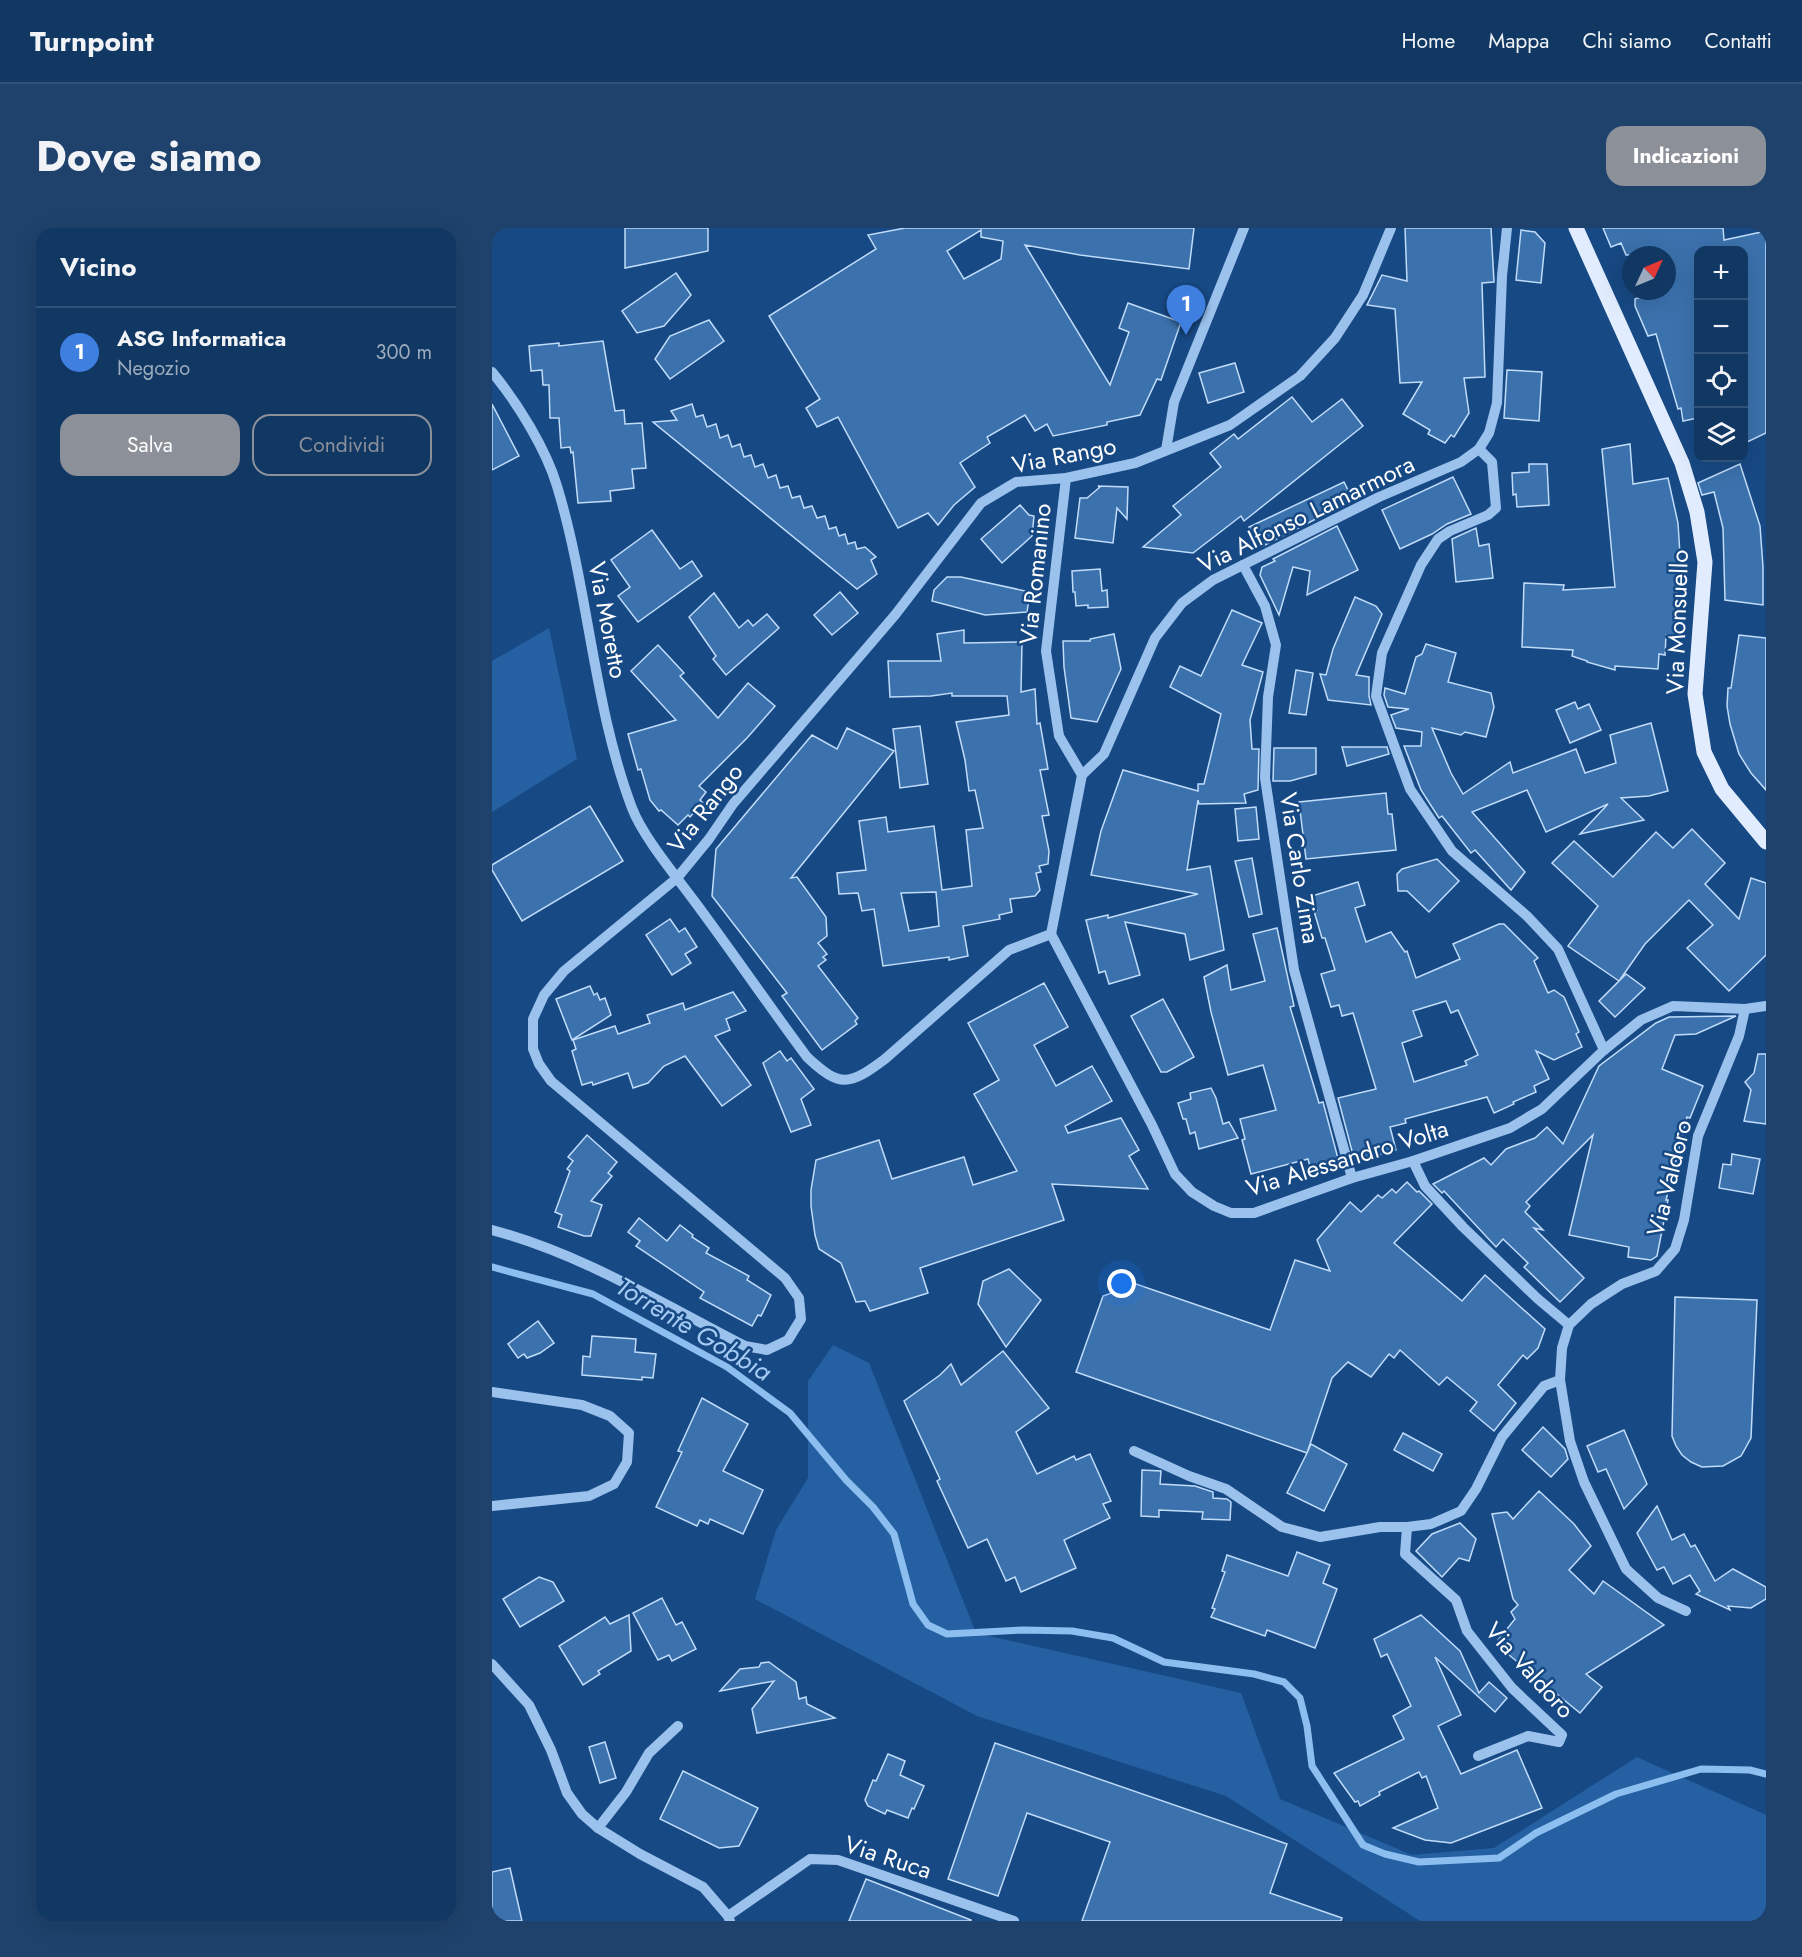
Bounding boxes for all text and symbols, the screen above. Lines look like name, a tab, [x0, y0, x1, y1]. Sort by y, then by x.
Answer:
text: Turnpoint	[30, 21, 154, 62]
text: Home	[1402, 26, 1455, 56]
text: Mappa	[1488, 26, 1549, 56]
text: Chi siamo	[1582, 26, 1671, 56]
text: Contatti	[1704, 26, 1772, 56]
text: Dove siamo	[36, 126, 262, 187]
button: Indicazioni	[1606, 126, 1766, 186]
north arrow	[1622, 246, 1676, 300]
map controls	[1694, 246, 1748, 462]
button: +	[1694, 246, 1748, 300]
text: Vicino	[60, 248, 137, 286]
pin: 1	[1166, 285, 1206, 335]
button: −	[1694, 300, 1748, 354]
text: ASG Informatica	[117, 322, 286, 354]
text: 1	[74, 338, 85, 367]
text: 300 m	[375, 338, 432, 367]
text: Negozio	[117, 354, 190, 383]
button: locate	[1694, 354, 1748, 408]
button: layers	[1694, 408, 1748, 462]
button: Salva	[60, 414, 240, 476]
button: Condividi	[252, 414, 432, 476]
street label: Via Rango	[1009, 428, 1119, 482]
street label: Via Alfonso Lamarmora	[1192, 446, 1420, 582]
street label: Via Romanino	[1010, 501, 1060, 647]
street label: Via Monsuello	[1657, 549, 1697, 695]
street label: Via Moretto	[580, 559, 636, 681]
street label: Via Rango	[659, 756, 751, 860]
street label: Via Carlo Zima	[1271, 790, 1329, 946]
street label: Via Alessandro Volta	[1242, 1111, 1452, 1205]
street label: Via Valdoro	[1638, 1116, 1700, 1240]
water label: Torrente Gobbia	[609, 1267, 780, 1391]
your location	[1107, 1269, 1136, 1298]
street label: Via Valdoro	[1477, 1614, 1583, 1726]
street label: Via Ruca	[840, 1826, 936, 1888]

